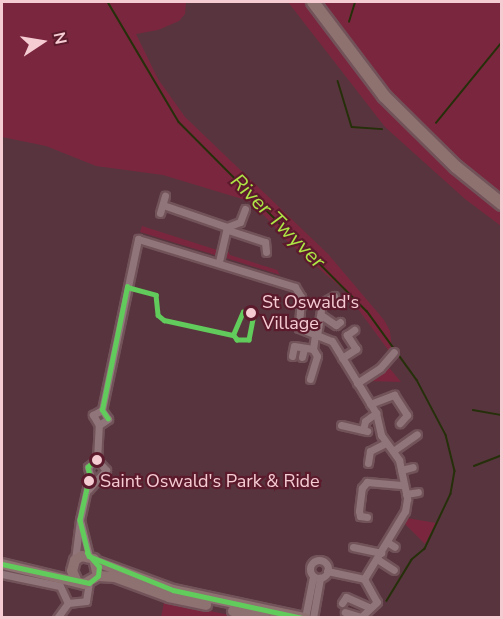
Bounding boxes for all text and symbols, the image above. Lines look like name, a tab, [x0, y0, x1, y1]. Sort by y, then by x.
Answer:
north arrow	[12, 12, 72, 72]
text: N	[48, 30, 72, 46]
water label: River Twyver	[225, 168, 331, 274]
place label: St Oswald's Village	[262, 292, 359, 334]
marker: St Oswald's Village	[245, 307, 257, 319]
unlabelled marker	[91, 454, 103, 466]
place label: Saint Oswald's Park & Ride	[100, 470, 320, 492]
marker: Saint Oswald's Park & Ride	[83, 475, 95, 487]

